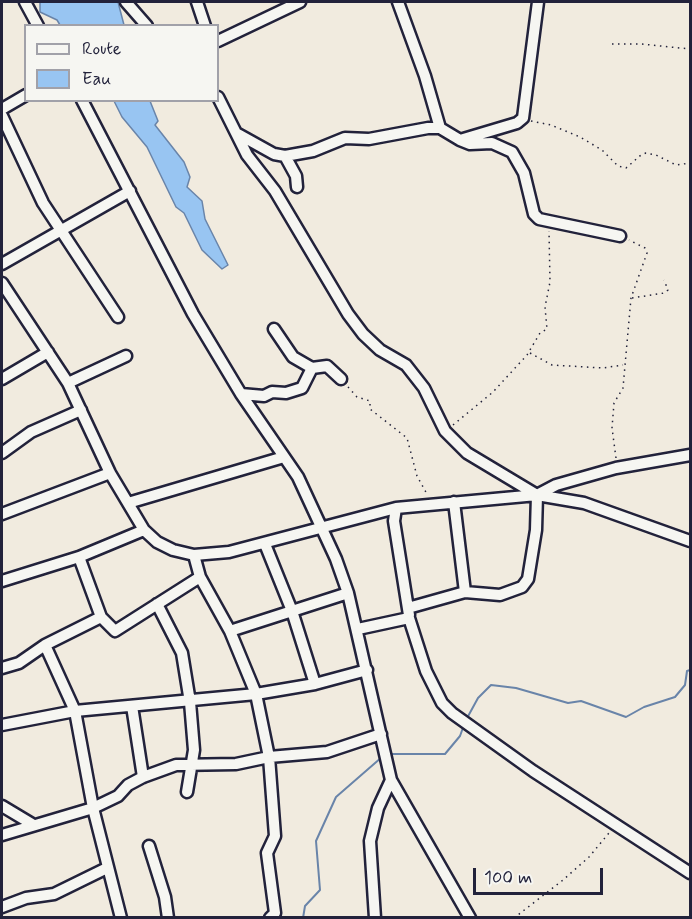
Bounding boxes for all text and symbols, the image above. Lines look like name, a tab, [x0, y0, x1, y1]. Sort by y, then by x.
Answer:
legend	[24, 24, 219, 102]
text: Route	[82, 37, 121, 61]
text: Eau	[82, 67, 111, 91]
scale bar	[476, 856, 606, 894]
text: 100 m	[484, 866, 532, 890]

